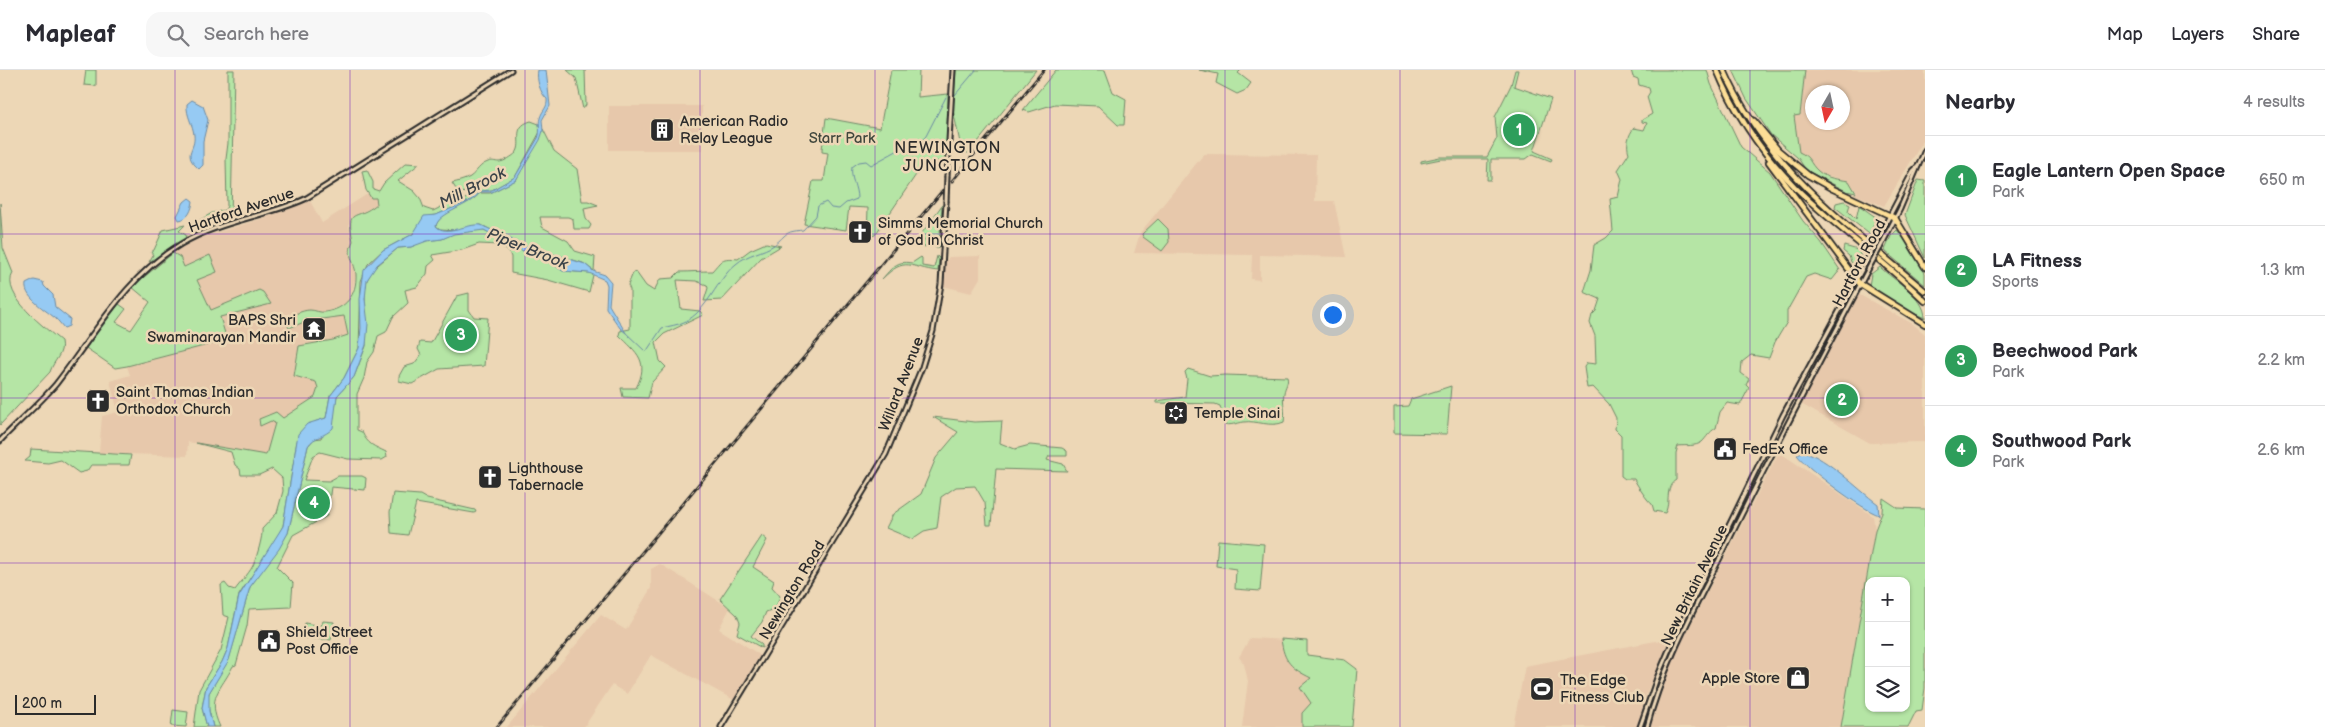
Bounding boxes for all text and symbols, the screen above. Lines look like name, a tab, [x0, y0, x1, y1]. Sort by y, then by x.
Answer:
search box	[146, 12, 496, 57]
text: Mapleaf	[25, 20, 116, 49]
icon: search	[164, 21, 192, 49]
text: Search here	[204, 23, 309, 46]
text: Map	[2107, 24, 2143, 45]
text: Layers	[2171, 24, 2224, 45]
text: Share	[2252, 24, 2300, 45]
north arrow	[1805, 85, 1850, 130]
text: Nearby	[1945, 90, 2015, 115]
text: 4 results	[2243, 93, 2305, 112]
pin: 1	[1503, 111, 1535, 149]
place label: American Radio Relay League	[680, 112, 788, 148]
building icon: American Radio Relay League	[649, 117, 675, 143]
park label: Starr Park	[809, 129, 876, 148]
district label: NEWINGTON JUNCTION	[894, 139, 1002, 176]
text: Eagle Lantern Open Space	[1992, 160, 2225, 183]
water label: Mill Brook	[436, 163, 510, 213]
text: 1	[1958, 171, 1964, 190]
text: 650 m	[2259, 171, 2305, 190]
street label: Hartford Avenue	[186, 183, 297, 237]
text: Park	[1992, 183, 2024, 202]
place label: Simms Memorial Church of God in Christ	[878, 214, 1043, 250]
street label: Hartford Road	[1828, 216, 1890, 310]
church icon: Simms Memorial Church of God in Christ	[847, 219, 873, 245]
water label: Piper Brook	[484, 225, 572, 275]
text: LA Fitness	[1992, 250, 2082, 273]
text: 2	[1956, 261, 1966, 280]
text: 1.3 km	[2260, 261, 2305, 280]
text: Sports	[1992, 273, 2039, 292]
your location	[1320, 302, 1346, 328]
place label: BAPS Shri Swaminarayan Mandir	[147, 311, 297, 347]
temple icon: BAPS Shri Swaminarayan Mandir	[301, 316, 327, 342]
pin: 3	[445, 316, 477, 354]
street label: Willard Avenue	[875, 334, 928, 434]
text: Beechwood Park	[1992, 340, 2138, 363]
text: 3	[1956, 351, 1966, 370]
text: 2.2 km	[2258, 351, 2305, 370]
text: Park	[1992, 363, 2024, 382]
pin: 2	[1826, 381, 1858, 419]
place label: Saint Thomas Indian Orthodox Church	[116, 383, 254, 419]
church icon: Saint Thomas Indian Orthodox Church	[85, 388, 111, 414]
synagogue icon: Temple Sinai	[1163, 400, 1189, 426]
place label: Temple Sinai	[1194, 404, 1280, 423]
text: Southwood Park	[1992, 430, 2131, 453]
public building icon: FedEx Office	[1712, 436, 1738, 462]
place label: FedEx Office	[1742, 440, 1828, 459]
text: 4	[1956, 441, 1966, 460]
text: 2.6 km	[2257, 441, 2305, 460]
text: Park	[1992, 453, 2024, 472]
place label: Lighthouse Tabernacle	[508, 459, 584, 495]
church icon: Lighthouse Tabernacle	[477, 464, 503, 490]
pin: 4	[298, 484, 330, 522]
street label: New Britain Avenue	[1657, 521, 1732, 649]
street label: Newington Road	[755, 537, 829, 643]
map controls	[1865, 577, 1910, 712]
button: +	[1865, 577, 1910, 622]
button: −	[1865, 622, 1910, 667]
place label: Shield Street Post Office	[286, 623, 373, 659]
public building icon: Shield Street Post Office	[256, 628, 282, 654]
shop icon: Apple Store	[1785, 665, 1811, 691]
button: layers	[1865, 667, 1910, 712]
place label: Apple Store	[1702, 669, 1780, 688]
place label: The Edge Fitness Club	[1560, 671, 1645, 707]
sports icon: The Edge Fitness Club	[1529, 676, 1555, 702]
scale bar	[15, 692, 96, 715]
text: 200 m	[22, 695, 62, 712]

